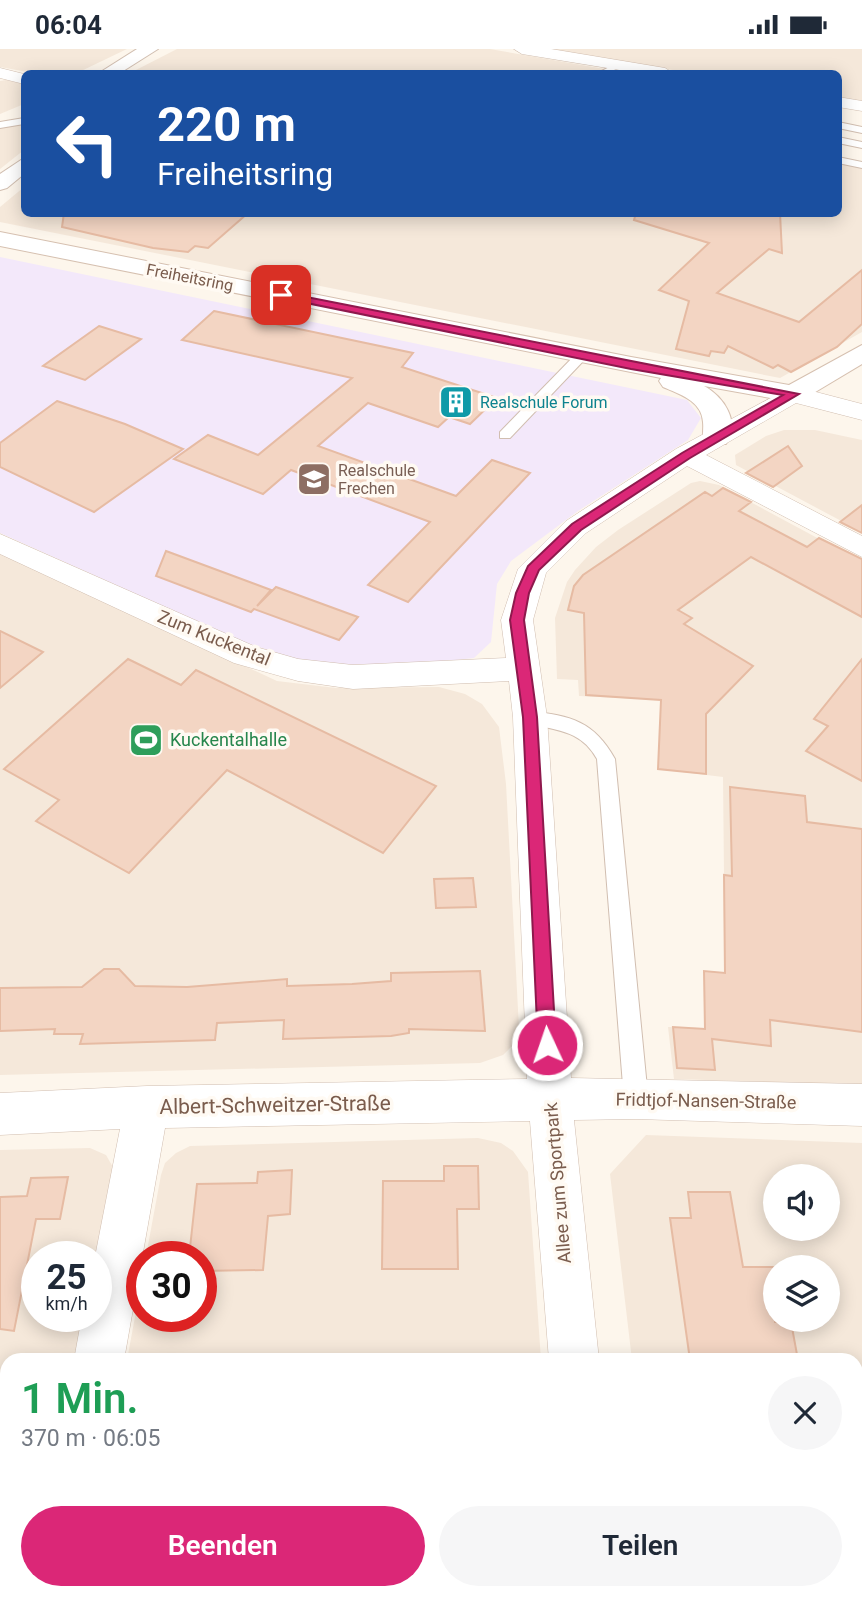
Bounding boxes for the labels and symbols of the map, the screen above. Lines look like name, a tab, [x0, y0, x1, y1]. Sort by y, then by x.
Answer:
street label: Freiheitsring	[145, 260, 235, 295]
pin	[251, 265, 311, 325]
building icon: Realschule Forum	[437, 383, 475, 421]
place label: Realschule Forum	[480, 393, 608, 412]
school or university icon: Realschule Frechen	[295, 460, 333, 498]
place label: Realschule Frechen	[338, 461, 416, 498]
street label: Zum Kuckental	[155, 605, 274, 670]
sports icon: Kuckentalhalle	[127, 721, 165, 759]
place label: Kuckentalhalle	[170, 729, 287, 750]
position arrow	[510, 1008, 584, 1082]
street label: Fridtjof-Nansen-Straße	[615, 1088, 797, 1113]
street label: Albert-Schweitzer-Straße	[159, 1091, 391, 1119]
street label: Allee zum Sportpark	[540, 1101, 575, 1265]
speed limit sign: 30	[126, 1241, 217, 1332]

